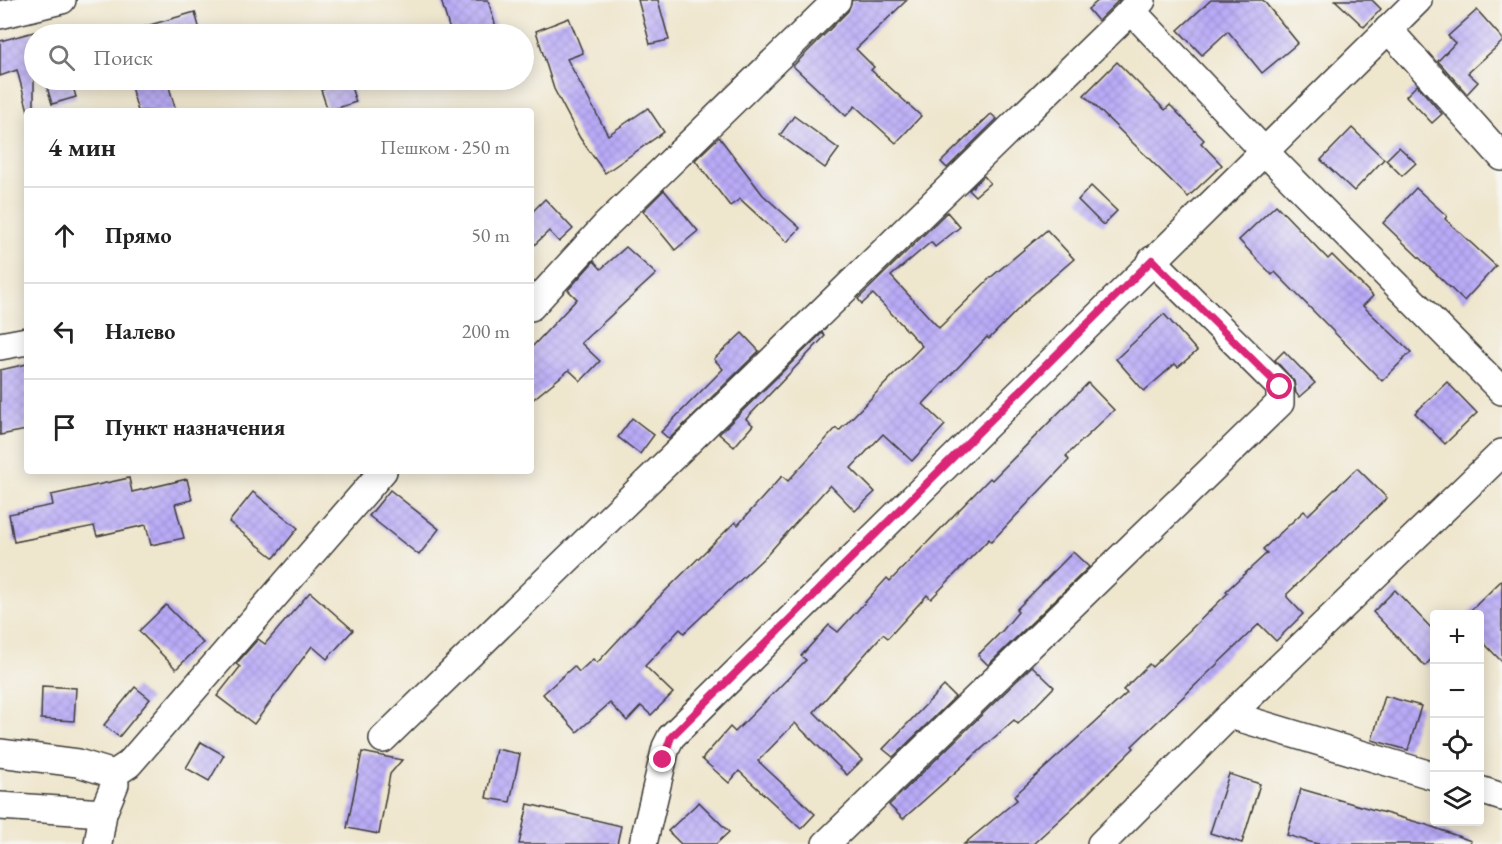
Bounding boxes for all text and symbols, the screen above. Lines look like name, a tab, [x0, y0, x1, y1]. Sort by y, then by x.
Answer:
search box	[24, 24, 534, 90]
icon: search	[45, 41, 78, 74]
text: Поиск	[93, 43, 153, 72]
text: 4 мин	[48, 130, 116, 164]
text: Пешком · 250 m	[380, 134, 510, 160]
icon: ahead	[48, 219, 81, 252]
text: Прямо	[105, 221, 172, 250]
text: 50 m	[471, 222, 510, 248]
icon: left	[48, 315, 81, 348]
text: Налево	[105, 317, 175, 346]
text: 200 m	[462, 318, 510, 344]
route start	[1266, 373, 1292, 399]
icon: arrive	[48, 411, 81, 444]
text: Пункт назначения	[105, 413, 285, 442]
map controls	[1430, 610, 1484, 826]
button: +	[1430, 610, 1484, 664]
button: −	[1430, 664, 1484, 718]
button: locate	[1430, 718, 1484, 772]
route end	[649, 746, 675, 772]
button: layers	[1430, 772, 1484, 826]

